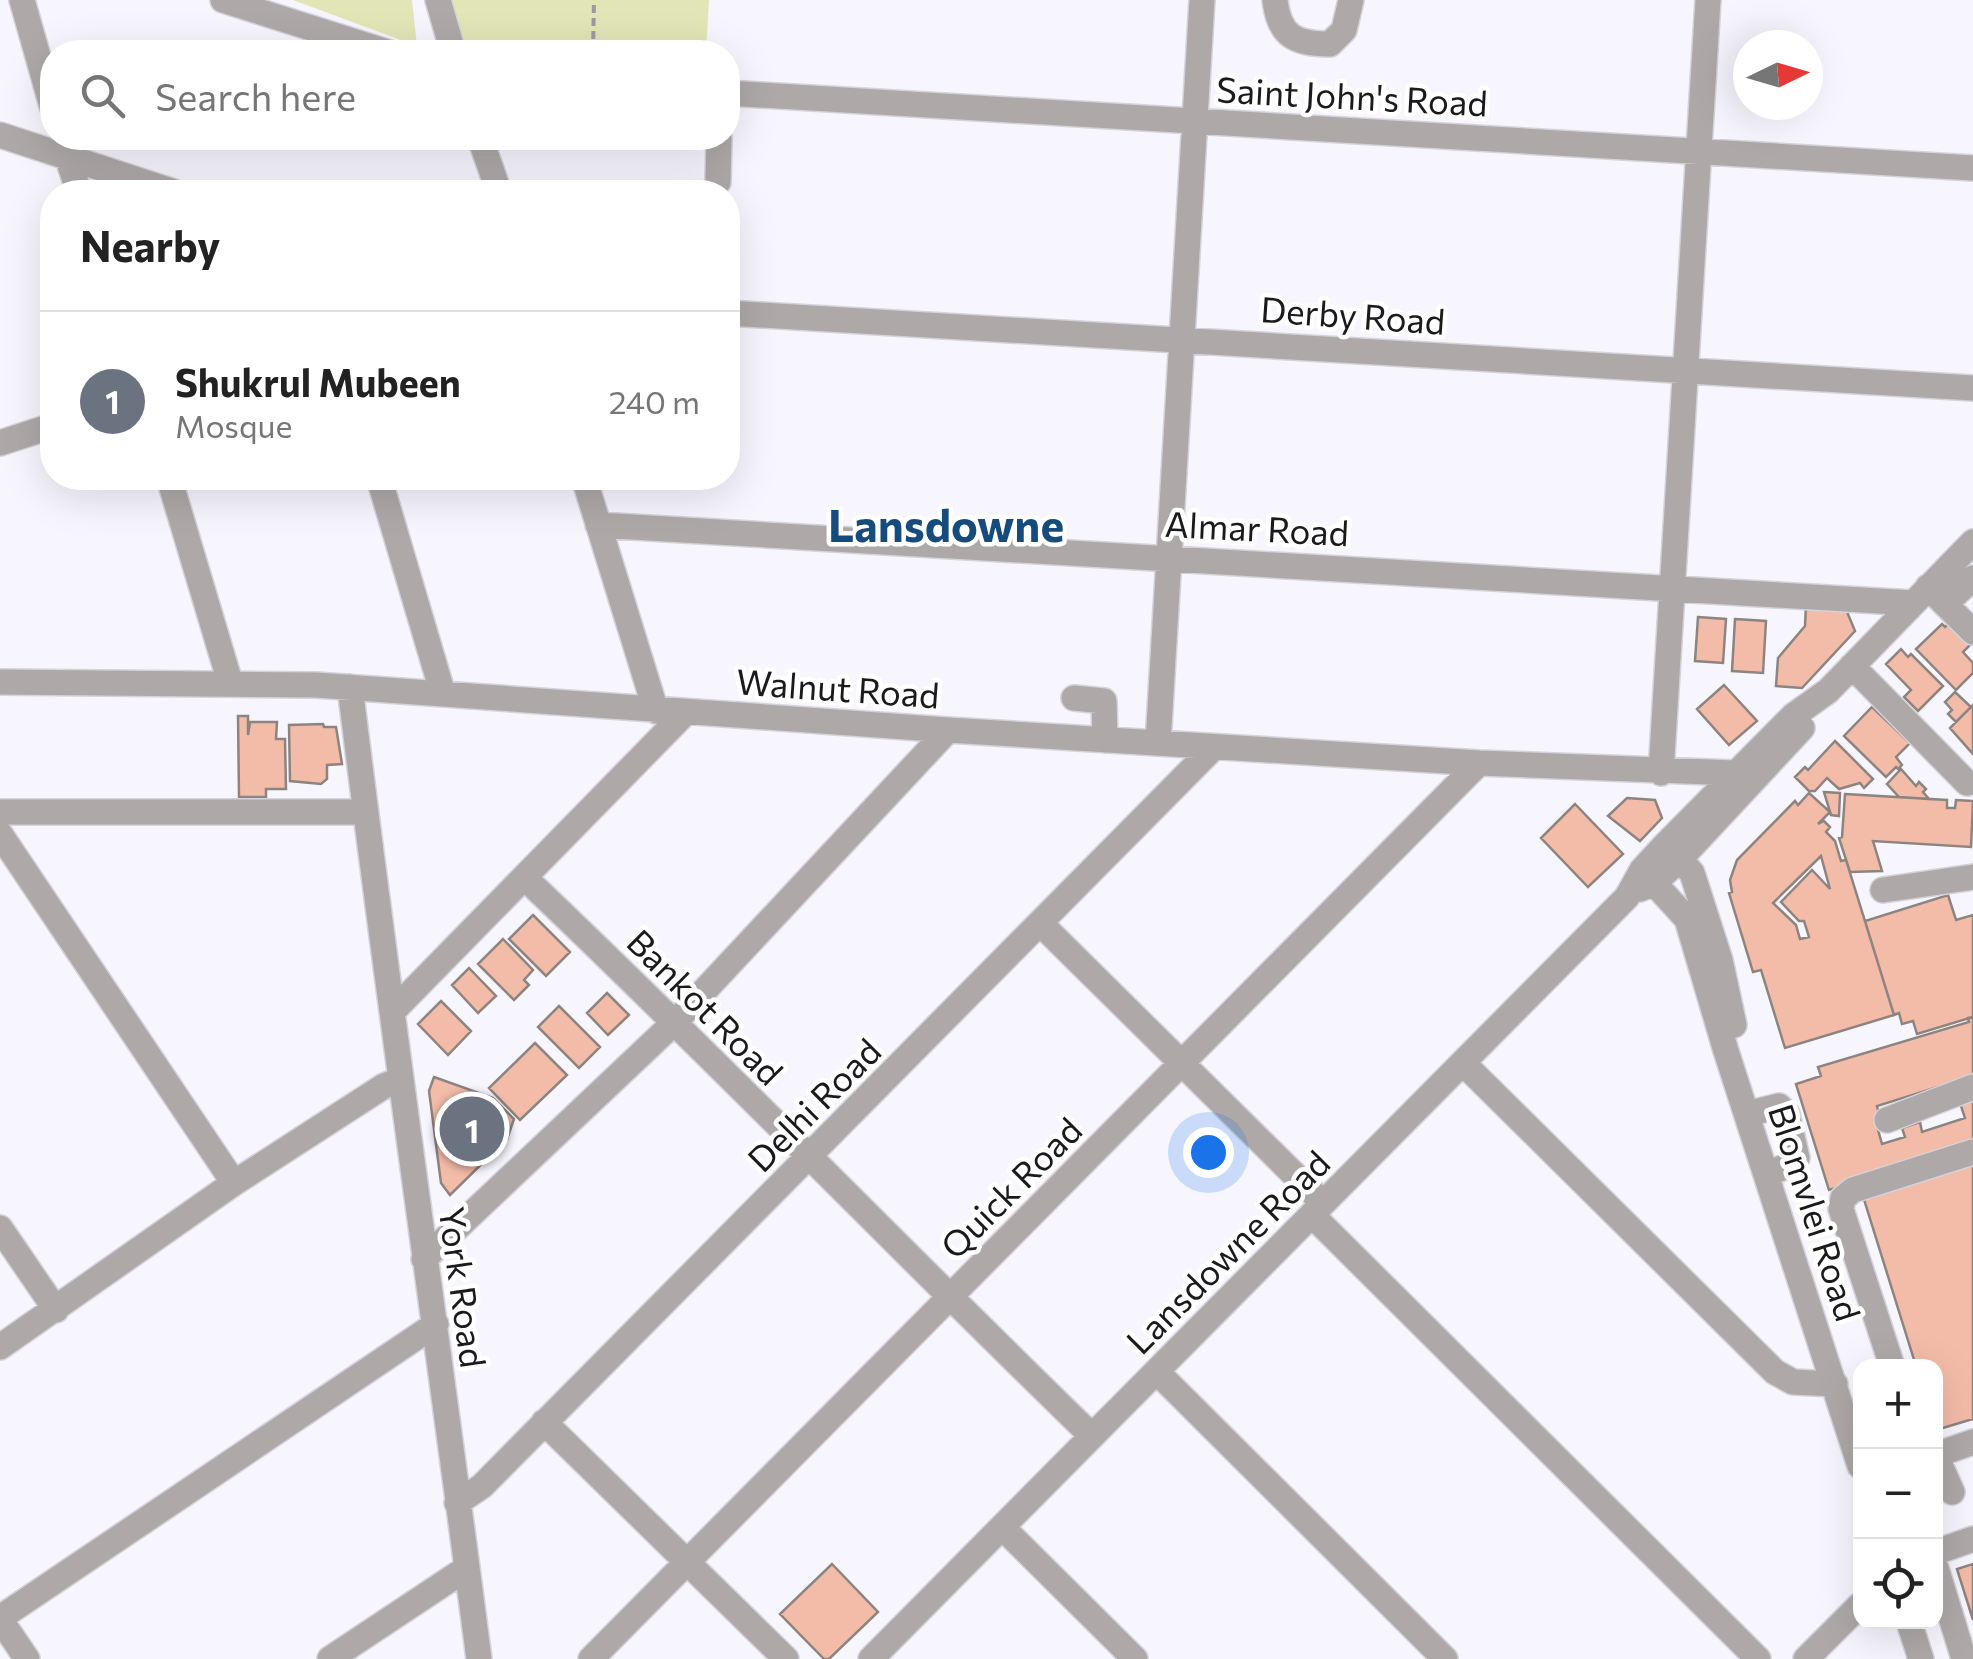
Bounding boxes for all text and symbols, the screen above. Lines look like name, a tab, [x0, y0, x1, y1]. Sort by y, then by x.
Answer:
north arrow	[1733, 30, 1823, 120]
search box	[40, 40, 740, 150]
street label: Saint John's Road	[1215, 66, 1489, 124]
icon: search	[75, 68, 130, 123]
text: Search here	[155, 72, 356, 119]
text: Nearby	[80, 219, 220, 271]
street label: Derby Road	[1259, 286, 1447, 342]
text: Shukrul Mubeen	[175, 358, 461, 405]
text: 1	[105, 381, 120, 421]
text: 240 m	[609, 381, 700, 421]
text: Mosque	[175, 405, 292, 445]
district label: Lansdowne	[828, 496, 1064, 551]
street label: Almar Road	[1164, 501, 1350, 553]
street label: Walnut Road	[735, 658, 941, 716]
street label: Bankot Road	[619, 919, 793, 1093]
street label: Delhi Road	[737, 1028, 889, 1180]
pin: 1	[440, 1092, 504, 1166]
street label: Blomvlei Road	[1761, 1098, 1871, 1326]
street label: Quick Road	[931, 1108, 1089, 1266]
your location	[1183, 1127, 1234, 1178]
street label: Lansdowne Road	[1116, 1140, 1338, 1362]
street label: York Road	[431, 1204, 497, 1370]
map controls	[1853, 1359, 1943, 1629]
button: +	[1853, 1359, 1943, 1449]
button: −	[1853, 1449, 1943, 1539]
button: locate	[1853, 1539, 1943, 1629]

